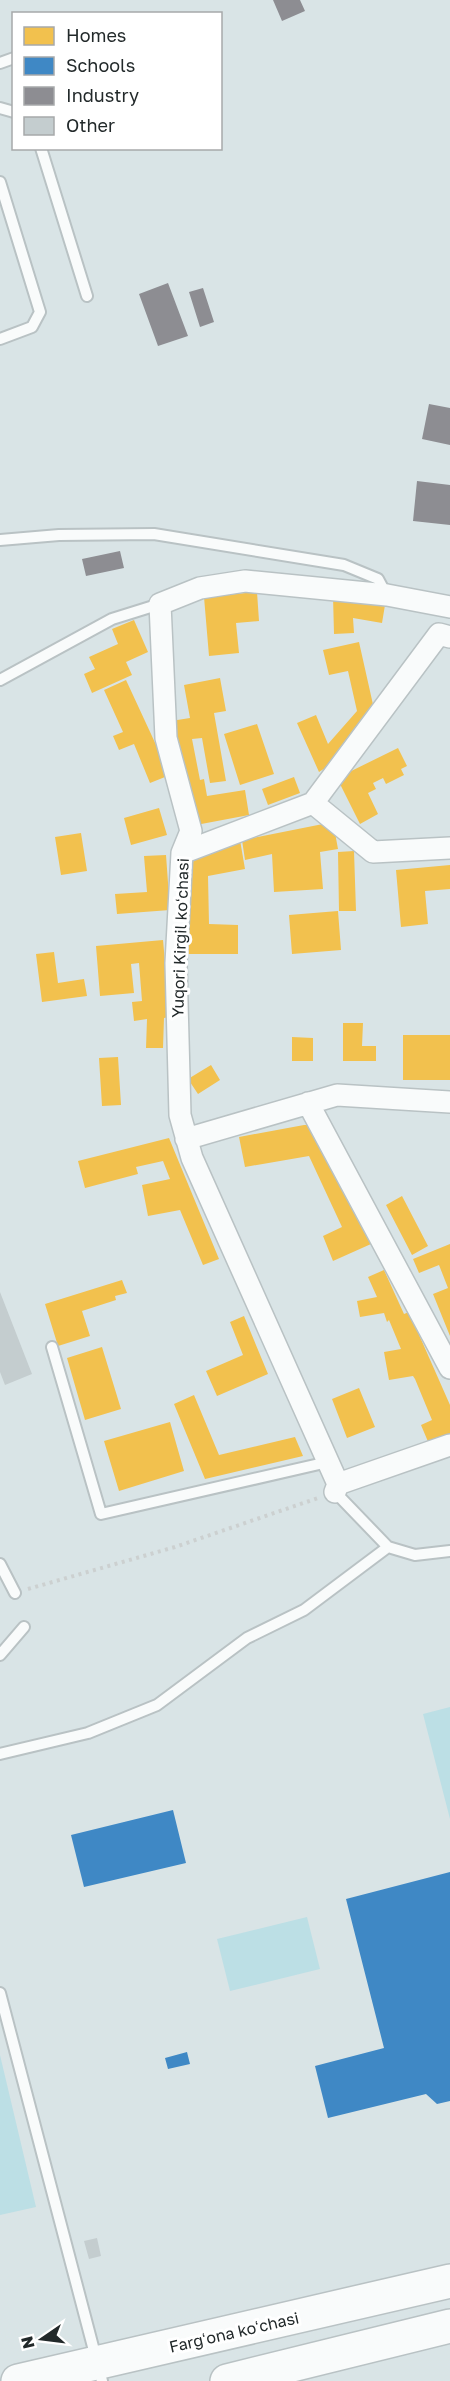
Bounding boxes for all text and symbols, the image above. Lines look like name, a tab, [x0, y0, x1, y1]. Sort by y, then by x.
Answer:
legend	[12, 12, 222, 150]
text: Homes	[66, 24, 126, 46]
text: Schools	[66, 54, 135, 76]
text: Industry	[66, 84, 139, 106]
text: Other	[66, 114, 115, 136]
street label: Yuqori Kirgil koʻchasi	[167, 858, 193, 1018]
street label: Fargʻona koʻchasi	[167, 2307, 301, 2357]
north arrow	[12, 2309, 72, 2369]
text: N	[16, 2334, 39, 2351]

